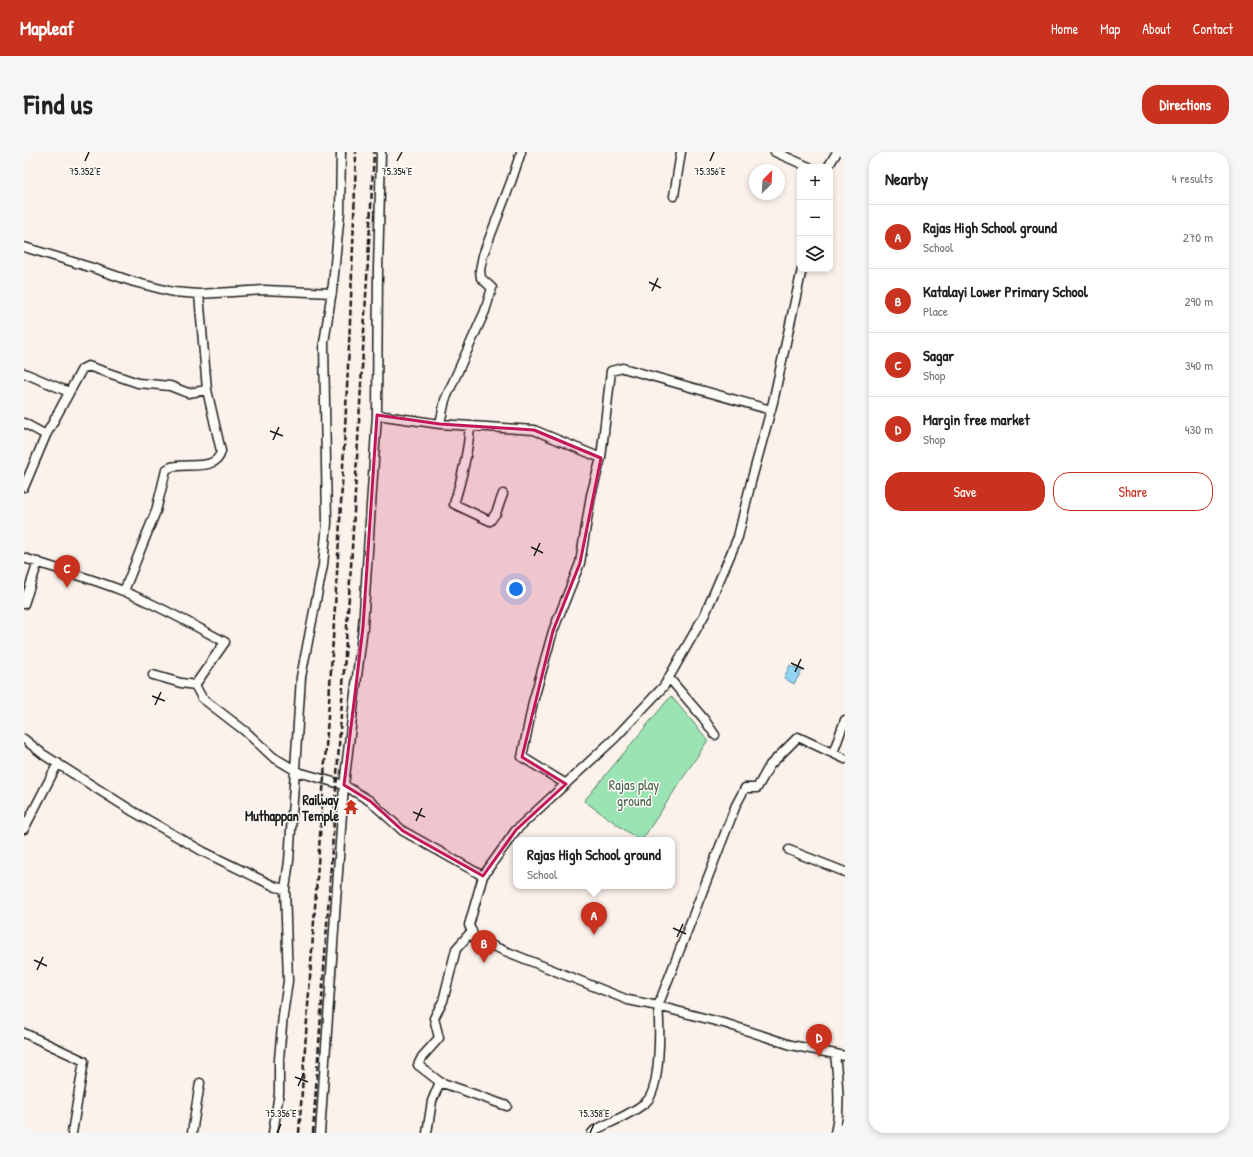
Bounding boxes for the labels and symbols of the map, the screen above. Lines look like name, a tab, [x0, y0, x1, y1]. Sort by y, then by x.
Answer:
north arrow	[749, 164, 785, 200]
text: 75.352°E	[69, 165, 101, 178]
text: 75.354°E	[382, 165, 413, 178]
text: 75.356°E	[695, 165, 726, 178]
pin: C	[54, 555, 80, 588]
your location	[506, 579, 526, 599]
park label: Rajas play ground	[609, 775, 659, 811]
place label: Railway Muthappan Temple	[245, 790, 339, 827]
temple icon: Railway Muthappan Temple	[342, 798, 360, 816]
pin: A	[581, 902, 607, 935]
pin: B	[471, 930, 497, 963]
pin: D	[806, 1024, 832, 1057]
text: 75.356°E	[266, 1107, 297, 1120]
text: 75.358°E	[578, 1107, 610, 1120]

